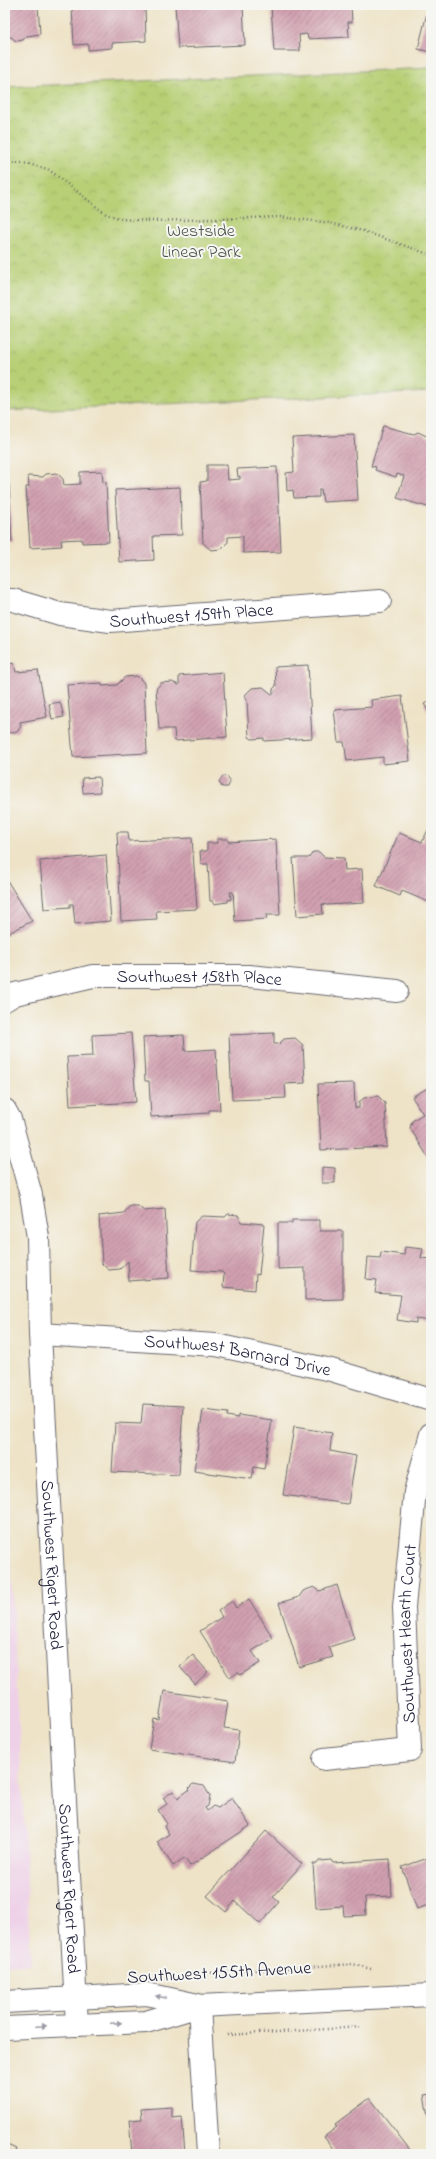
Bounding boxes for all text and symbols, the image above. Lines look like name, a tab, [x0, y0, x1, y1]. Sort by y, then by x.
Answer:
park label: Westside Linear Park	[161, 219, 241, 266]
street label: Southwest 159th Place	[109, 598, 275, 636]
street label: Southwest 158th Place	[117, 965, 284, 994]
street label: Southwest Barnard Drive	[143, 1330, 334, 1385]
street label: Southwest Rigert Road	[33, 1479, 68, 1651]
street label: Southwest Hearth Court	[393, 1543, 425, 1724]
street label: Southwest Rigert Road	[50, 1803, 85, 1974]
street label: Southwest 155th Avenue	[126, 1956, 313, 1992]
one-way arrow	[155, 1994, 167, 2000]
one-way arrow	[110, 2020, 123, 2026]
one-way arrow	[35, 2023, 48, 2029]

